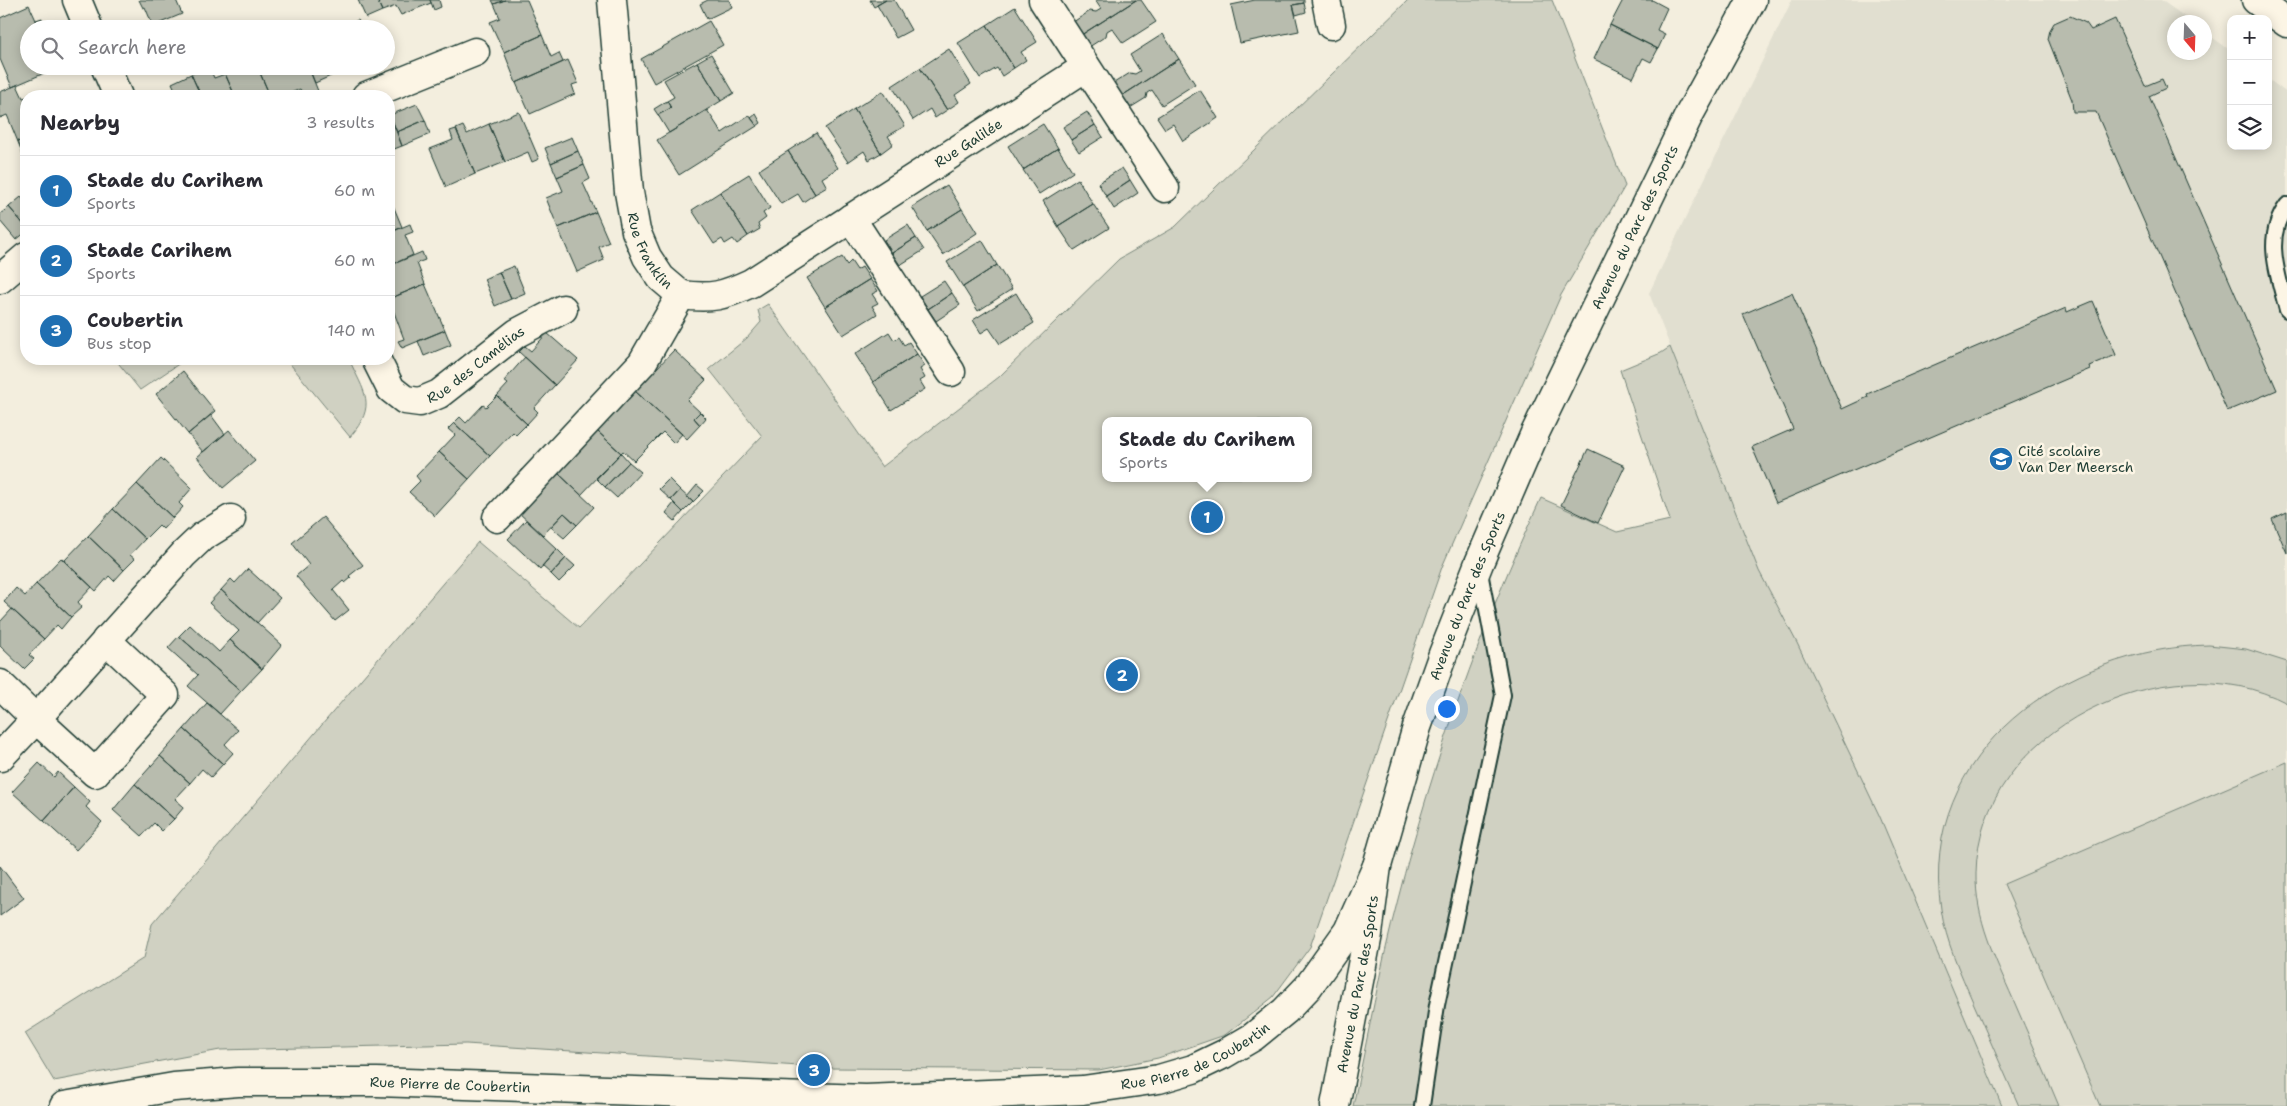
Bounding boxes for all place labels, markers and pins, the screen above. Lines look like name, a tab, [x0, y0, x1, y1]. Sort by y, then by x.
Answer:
place label: Cité scolaire Van Der Meersch	[2018, 442, 2134, 476]
school or university icon: Cité scolaire Van Der Meersch	[1988, 446, 2014, 472]
pin: 1	[1191, 498, 1223, 536]
pin: 2	[1106, 656, 1138, 694]
pin: 3	[798, 1051, 830, 1089]

